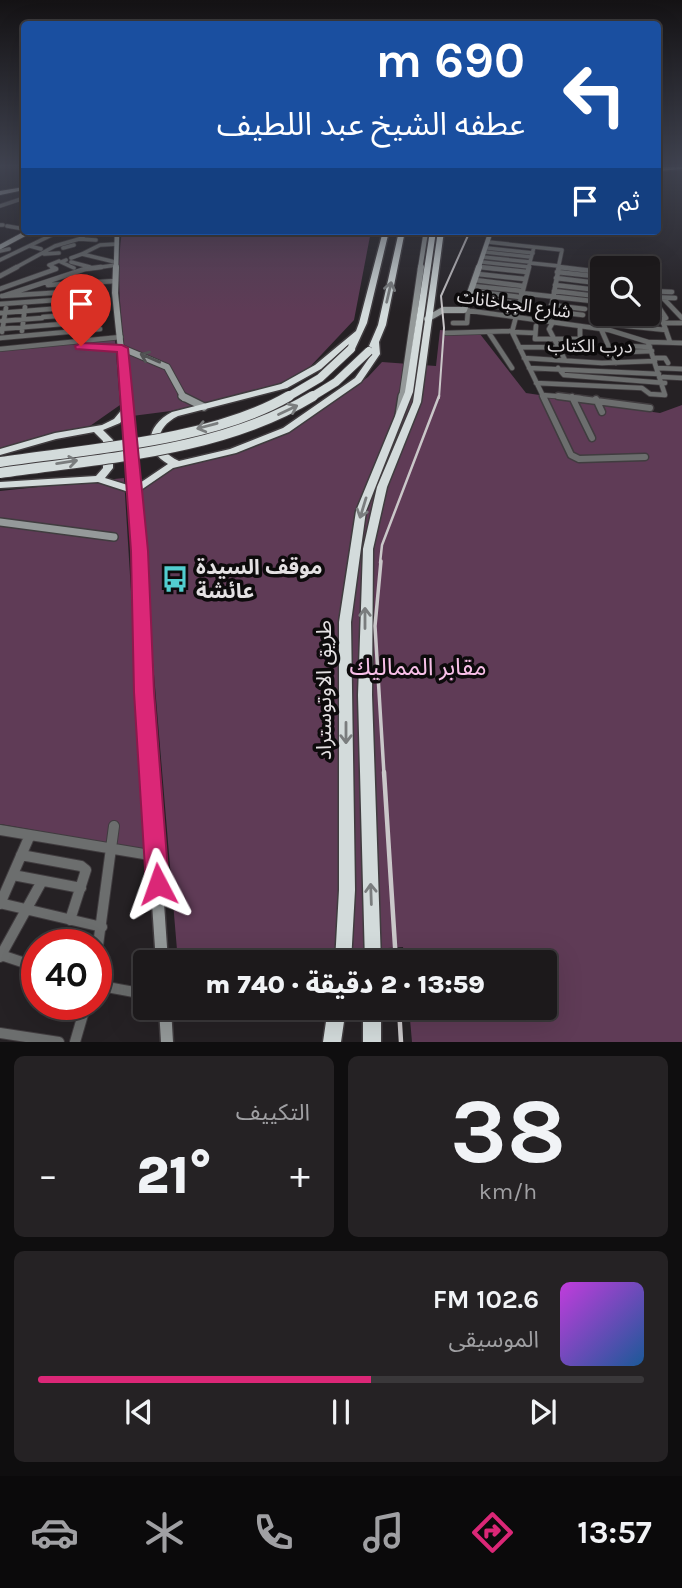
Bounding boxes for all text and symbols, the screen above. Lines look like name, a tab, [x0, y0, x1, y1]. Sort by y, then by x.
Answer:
text: 690 m	[375, 32, 525, 89]
icon: left	[549, 49, 640, 140]
text: عطفه الشيخ عبد اللطيف	[217, 106, 525, 143]
icon: arrive	[566, 182, 604, 220]
text: ثم	[618, 186, 640, 217]
map controls	[590, 256, 660, 326]
button: search	[590, 256, 660, 326]
pin	[51, 274, 111, 346]
one-way arrow	[382, 281, 396, 304]
icon: arrive	[62, 285, 100, 323]
street label: شارع الجباخانات	[455, 285, 572, 326]
street label: درب الكتاب	[547, 334, 633, 358]
one-way arrow	[140, 351, 161, 364]
one-way arrow	[277, 403, 298, 416]
one-way arrow	[196, 420, 219, 433]
one-way arrow	[55, 455, 78, 468]
one-way arrow	[355, 496, 368, 518]
place label: موقف السيدة عائشة	[196, 555, 322, 603]
bus stop icon: موقف السيدة عائشة	[160, 564, 190, 594]
one-way arrow	[358, 607, 372, 630]
street label: طريق الاوتوستراد	[312, 620, 337, 760]
park label: مقابر المماليك	[349, 653, 487, 681]
one-way arrow	[339, 722, 353, 745]
position arrow	[121, 847, 195, 921]
one-way arrow	[364, 883, 377, 906]
speed limit sign: 40	[21, 929, 112, 1020]
text: 13:59 · 2 دقيقة · 740 m	[205, 969, 485, 1000]
text: 38	[450, 1079, 566, 1185]
text: التكييف	[236, 1099, 310, 1126]
text: 21°	[136, 1145, 212, 1206]
text: −	[38, 1153, 58, 1198]
text: +	[290, 1153, 310, 1198]
text: km/h	[479, 1178, 537, 1205]
text: 102.6 FM	[433, 1284, 539, 1315]
text: الموسيقى	[448, 1326, 539, 1353]
icon: previous	[120, 1393, 158, 1431]
icon: pause	[322, 1393, 360, 1431]
icon: next	[524, 1393, 562, 1431]
icon: car	[30, 1508, 79, 1557]
icon: climate	[140, 1508, 189, 1557]
icon: phone	[249, 1508, 298, 1557]
icon: music	[359, 1508, 408, 1557]
icon: directions	[468, 1508, 517, 1557]
text: 13:57	[577, 1514, 652, 1551]

